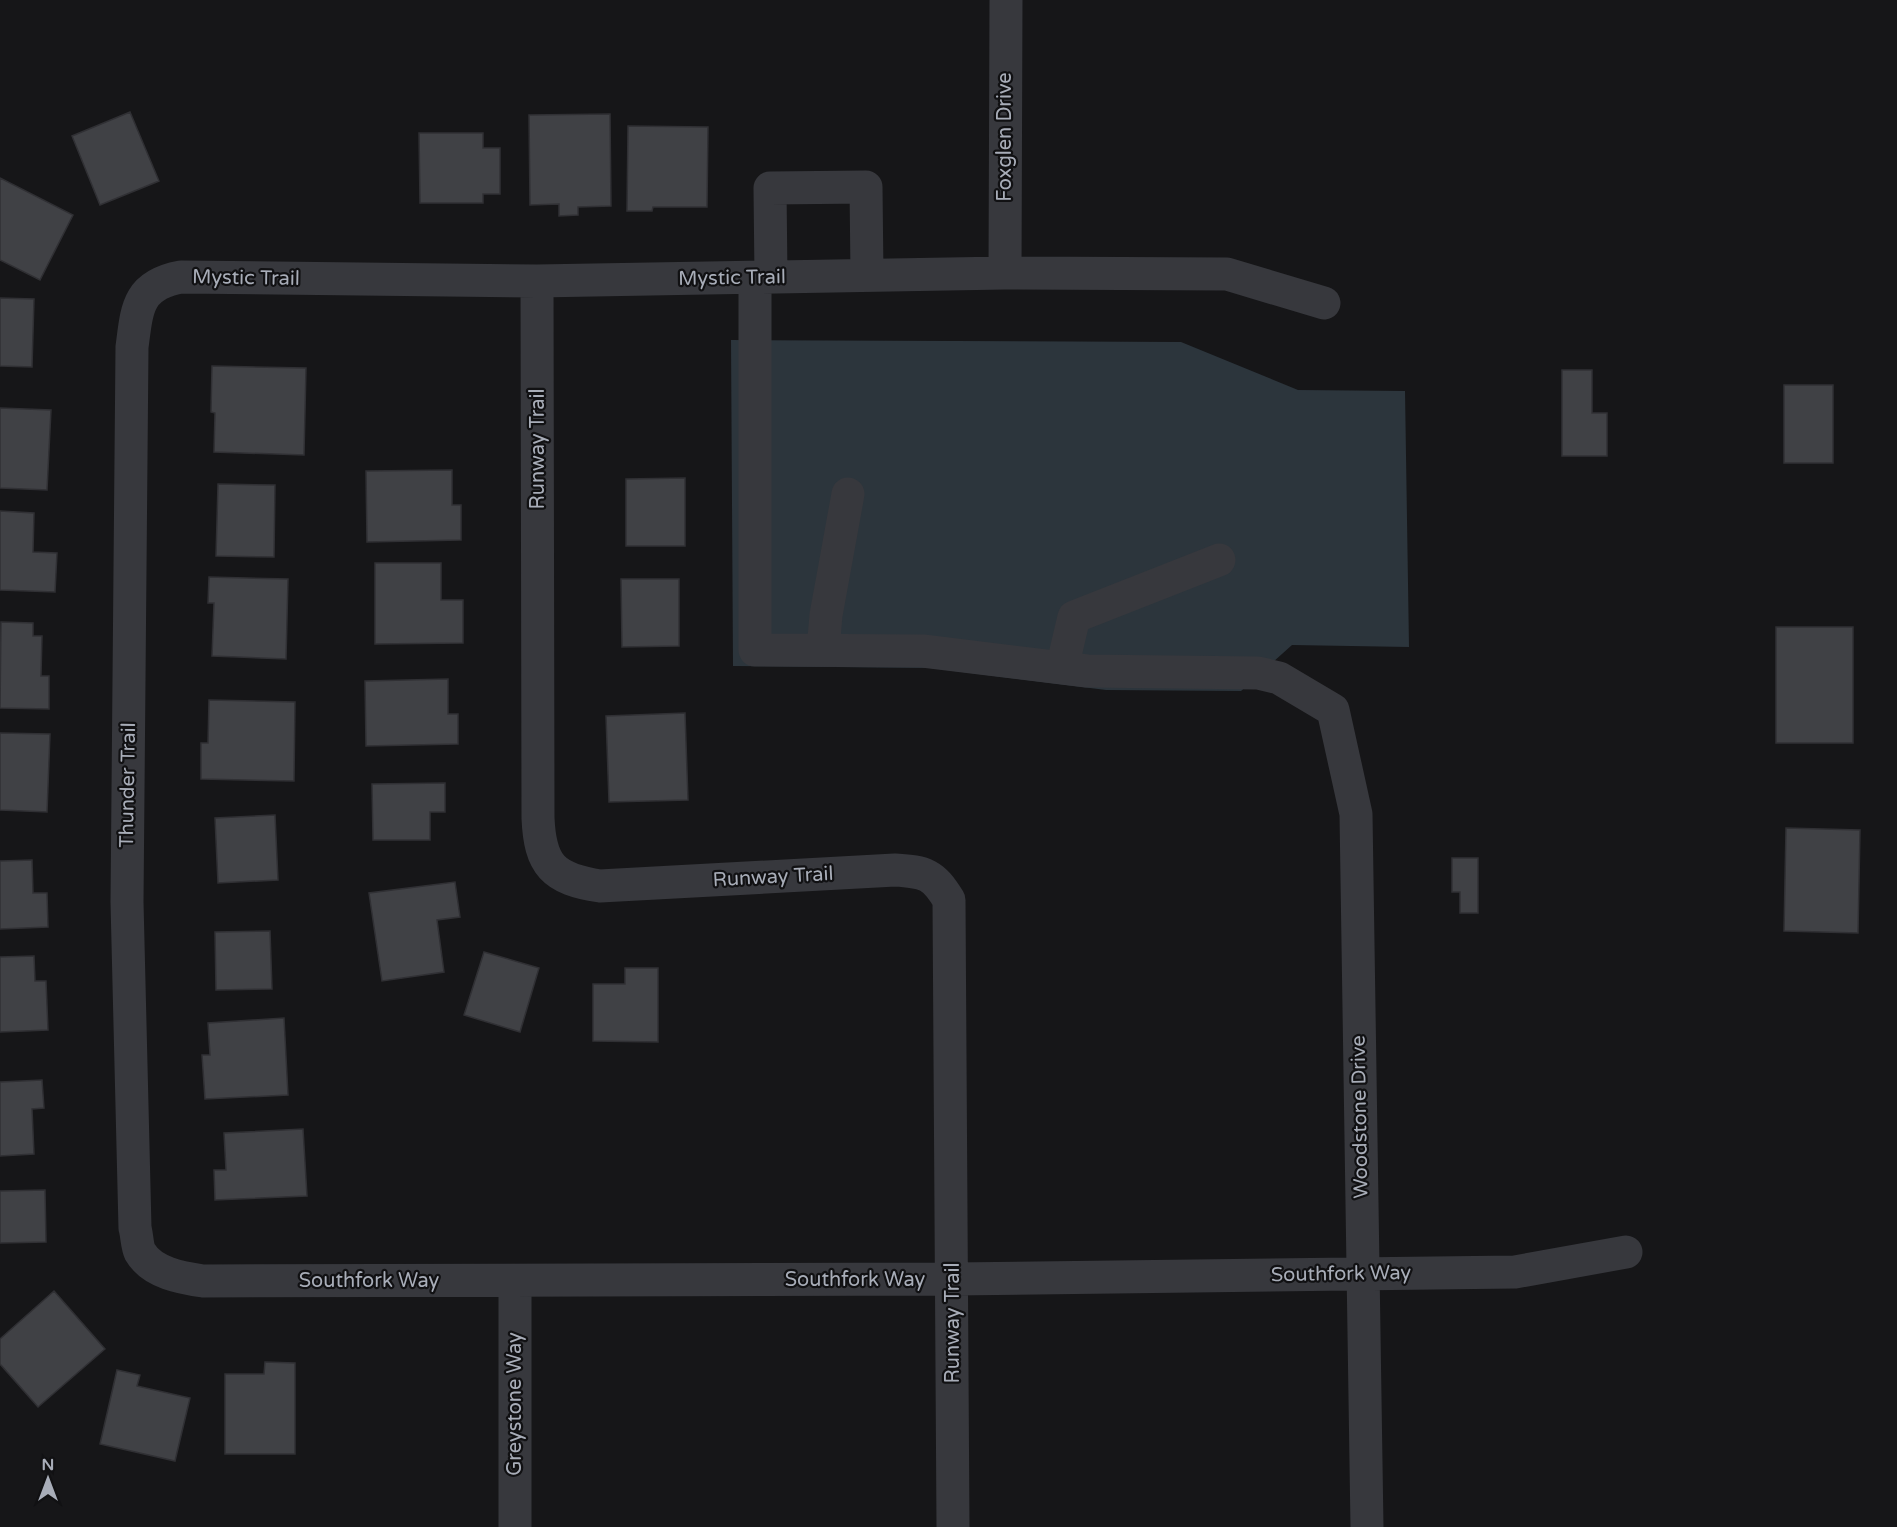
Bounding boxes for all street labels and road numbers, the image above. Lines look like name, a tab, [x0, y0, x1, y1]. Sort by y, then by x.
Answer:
street label: Foxglen Drive	[993, 72, 1017, 202]
street label: Mystic Trail	[192, 265, 300, 291]
street label: Mystic Trail	[678, 265, 786, 291]
street label: Runway Trail	[526, 389, 550, 509]
street label: Thunder Trail	[115, 722, 141, 848]
street label: Runway Trail	[712, 862, 834, 892]
street label: Woodstone Drive	[1347, 1035, 1373, 1199]
street label: Southfork Way	[1271, 1261, 1412, 1287]
street label: Runway Trail	[941, 1263, 965, 1383]
street label: Southfork Way	[785, 1268, 925, 1292]
street label: Southfork Way	[299, 1269, 439, 1293]
street label: Greystone Way	[503, 1332, 527, 1476]

